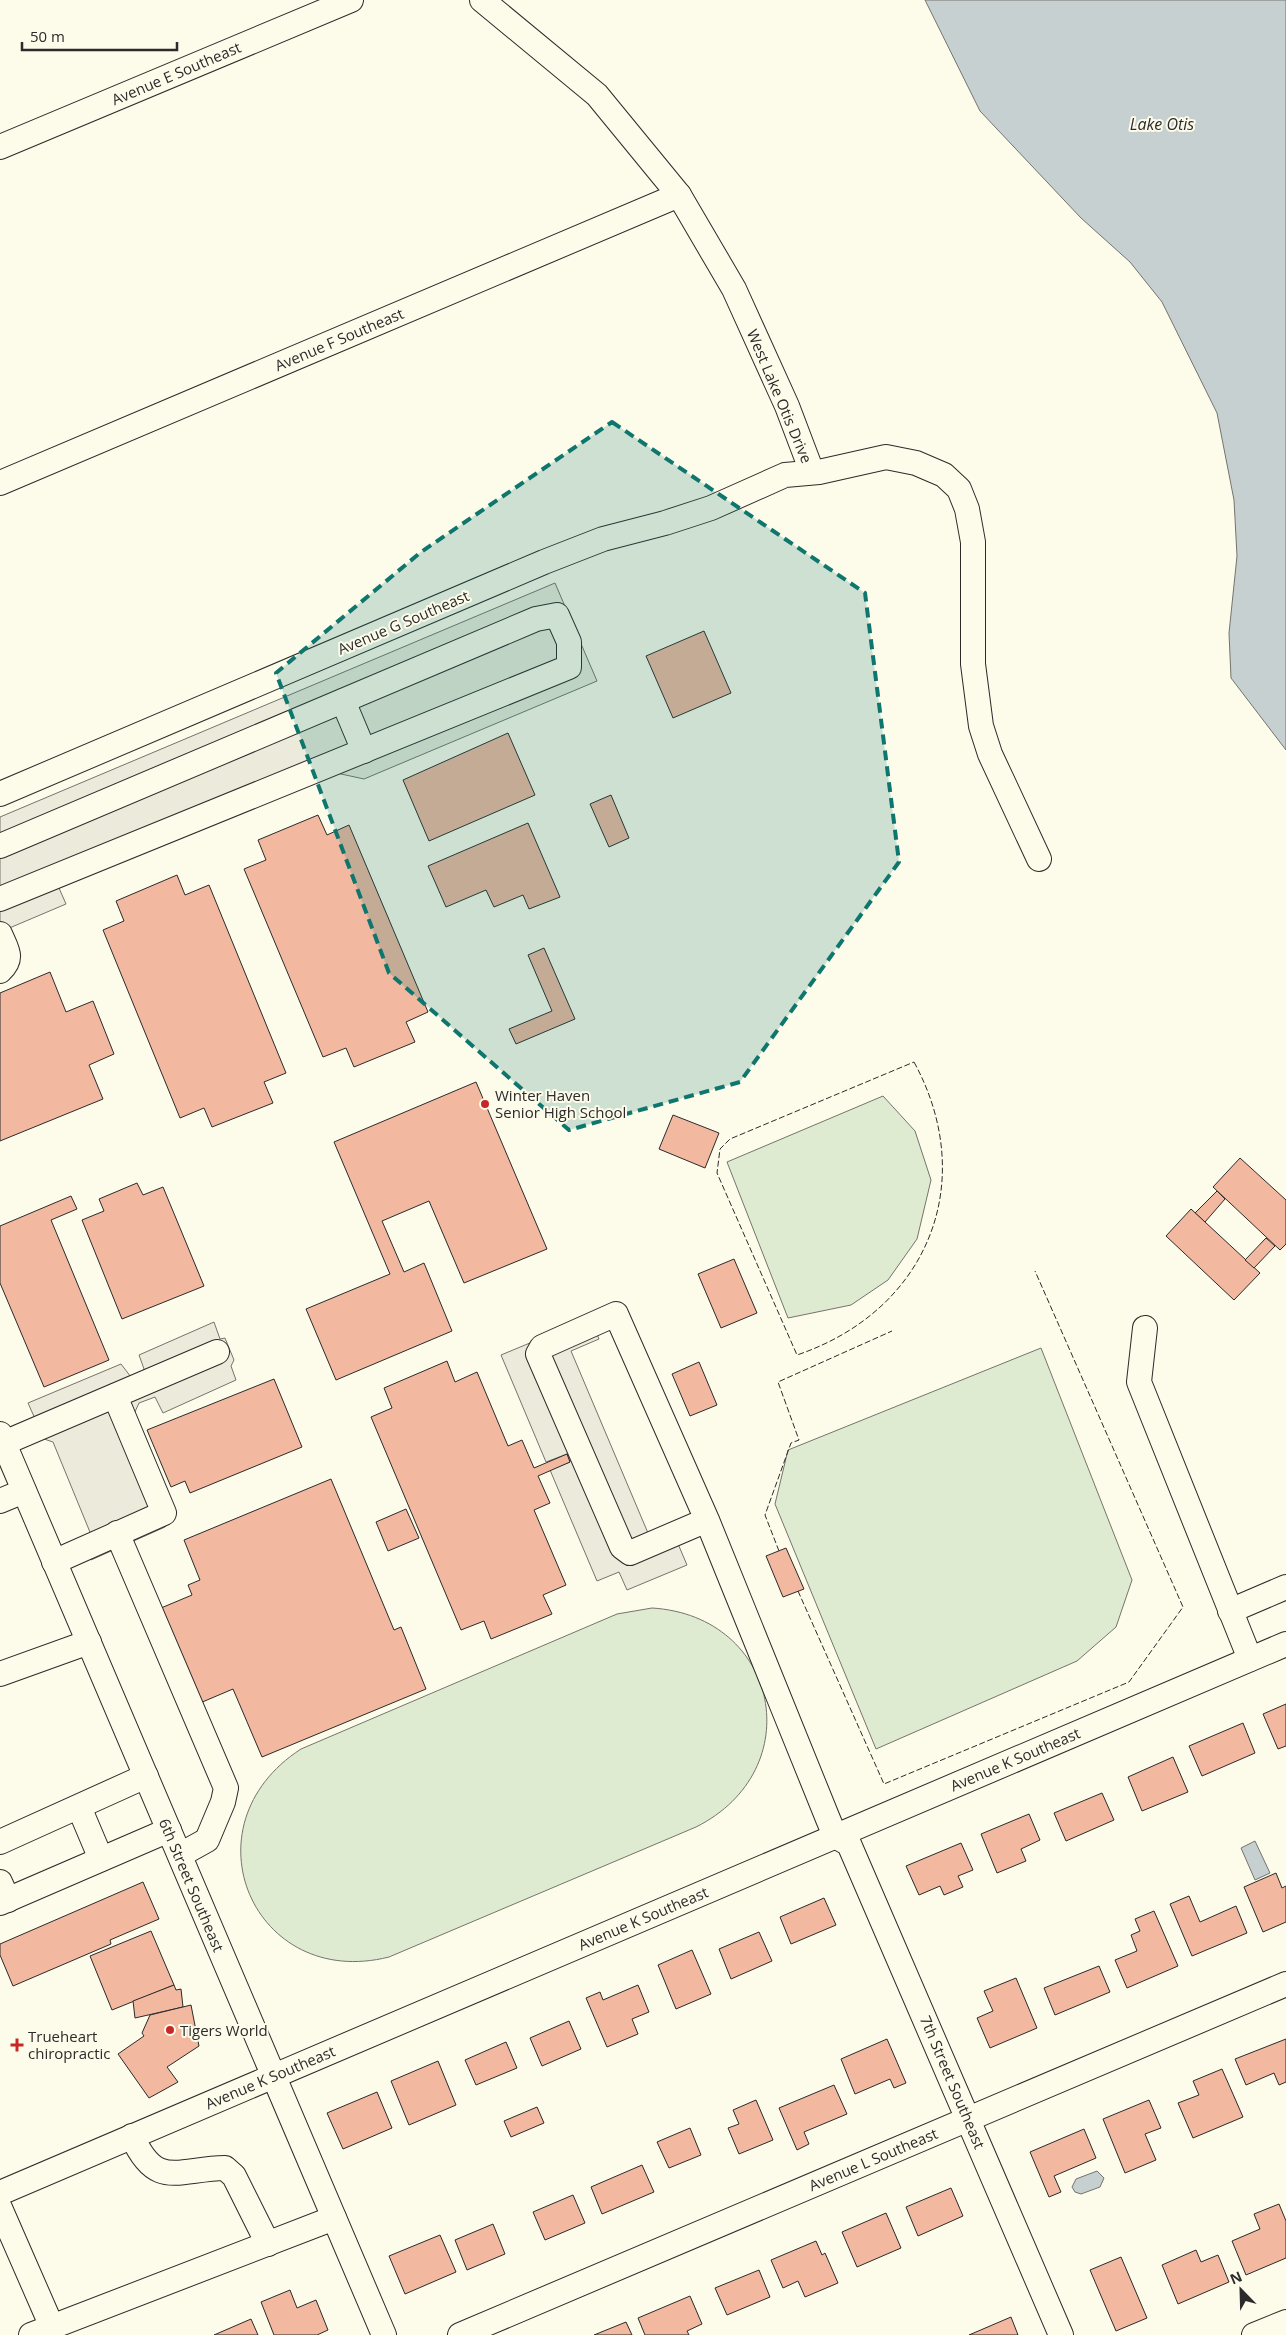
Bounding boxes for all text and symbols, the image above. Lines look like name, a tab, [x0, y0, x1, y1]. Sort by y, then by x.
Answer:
scale bar	[22, 20, 178, 52]
text: 50 m	[30, 26, 65, 46]
street label: Avenue E Southeast	[108, 37, 244, 109]
water label: Lake Otis	[1130, 113, 1194, 135]
street label: Avenue F Southeast	[272, 303, 406, 375]
street label: West Lake Otis Drive	[743, 326, 817, 466]
street label: Avenue G Southeast	[334, 585, 472, 659]
place label: Winter Haven Senior High School	[495, 1085, 626, 1122]
marker: Winter Haven Senior High School	[479, 1098, 491, 1110]
street label: Avenue K Southeast	[947, 1723, 1083, 1795]
street label: 6th Street Southeast	[155, 1815, 229, 1955]
street label: Avenue K Southeast	[575, 1882, 711, 1954]
street label: 7th Street Southeast	[916, 2012, 990, 2152]
place label: Tigers World	[180, 2020, 268, 2040]
marker: Tigers World	[164, 2024, 176, 2036]
place label: Trueheart chiropractic	[28, 2026, 110, 2063]
marker: Trueheart chiropractic	[10, 2038, 24, 2052]
street label: Avenue K Southeast	[202, 2041, 338, 2113]
street label: Avenue L Southeast	[806, 2123, 940, 2195]
north arrow	[1216, 2265, 1266, 2315]
text: N	[1227, 2267, 1245, 2289]

